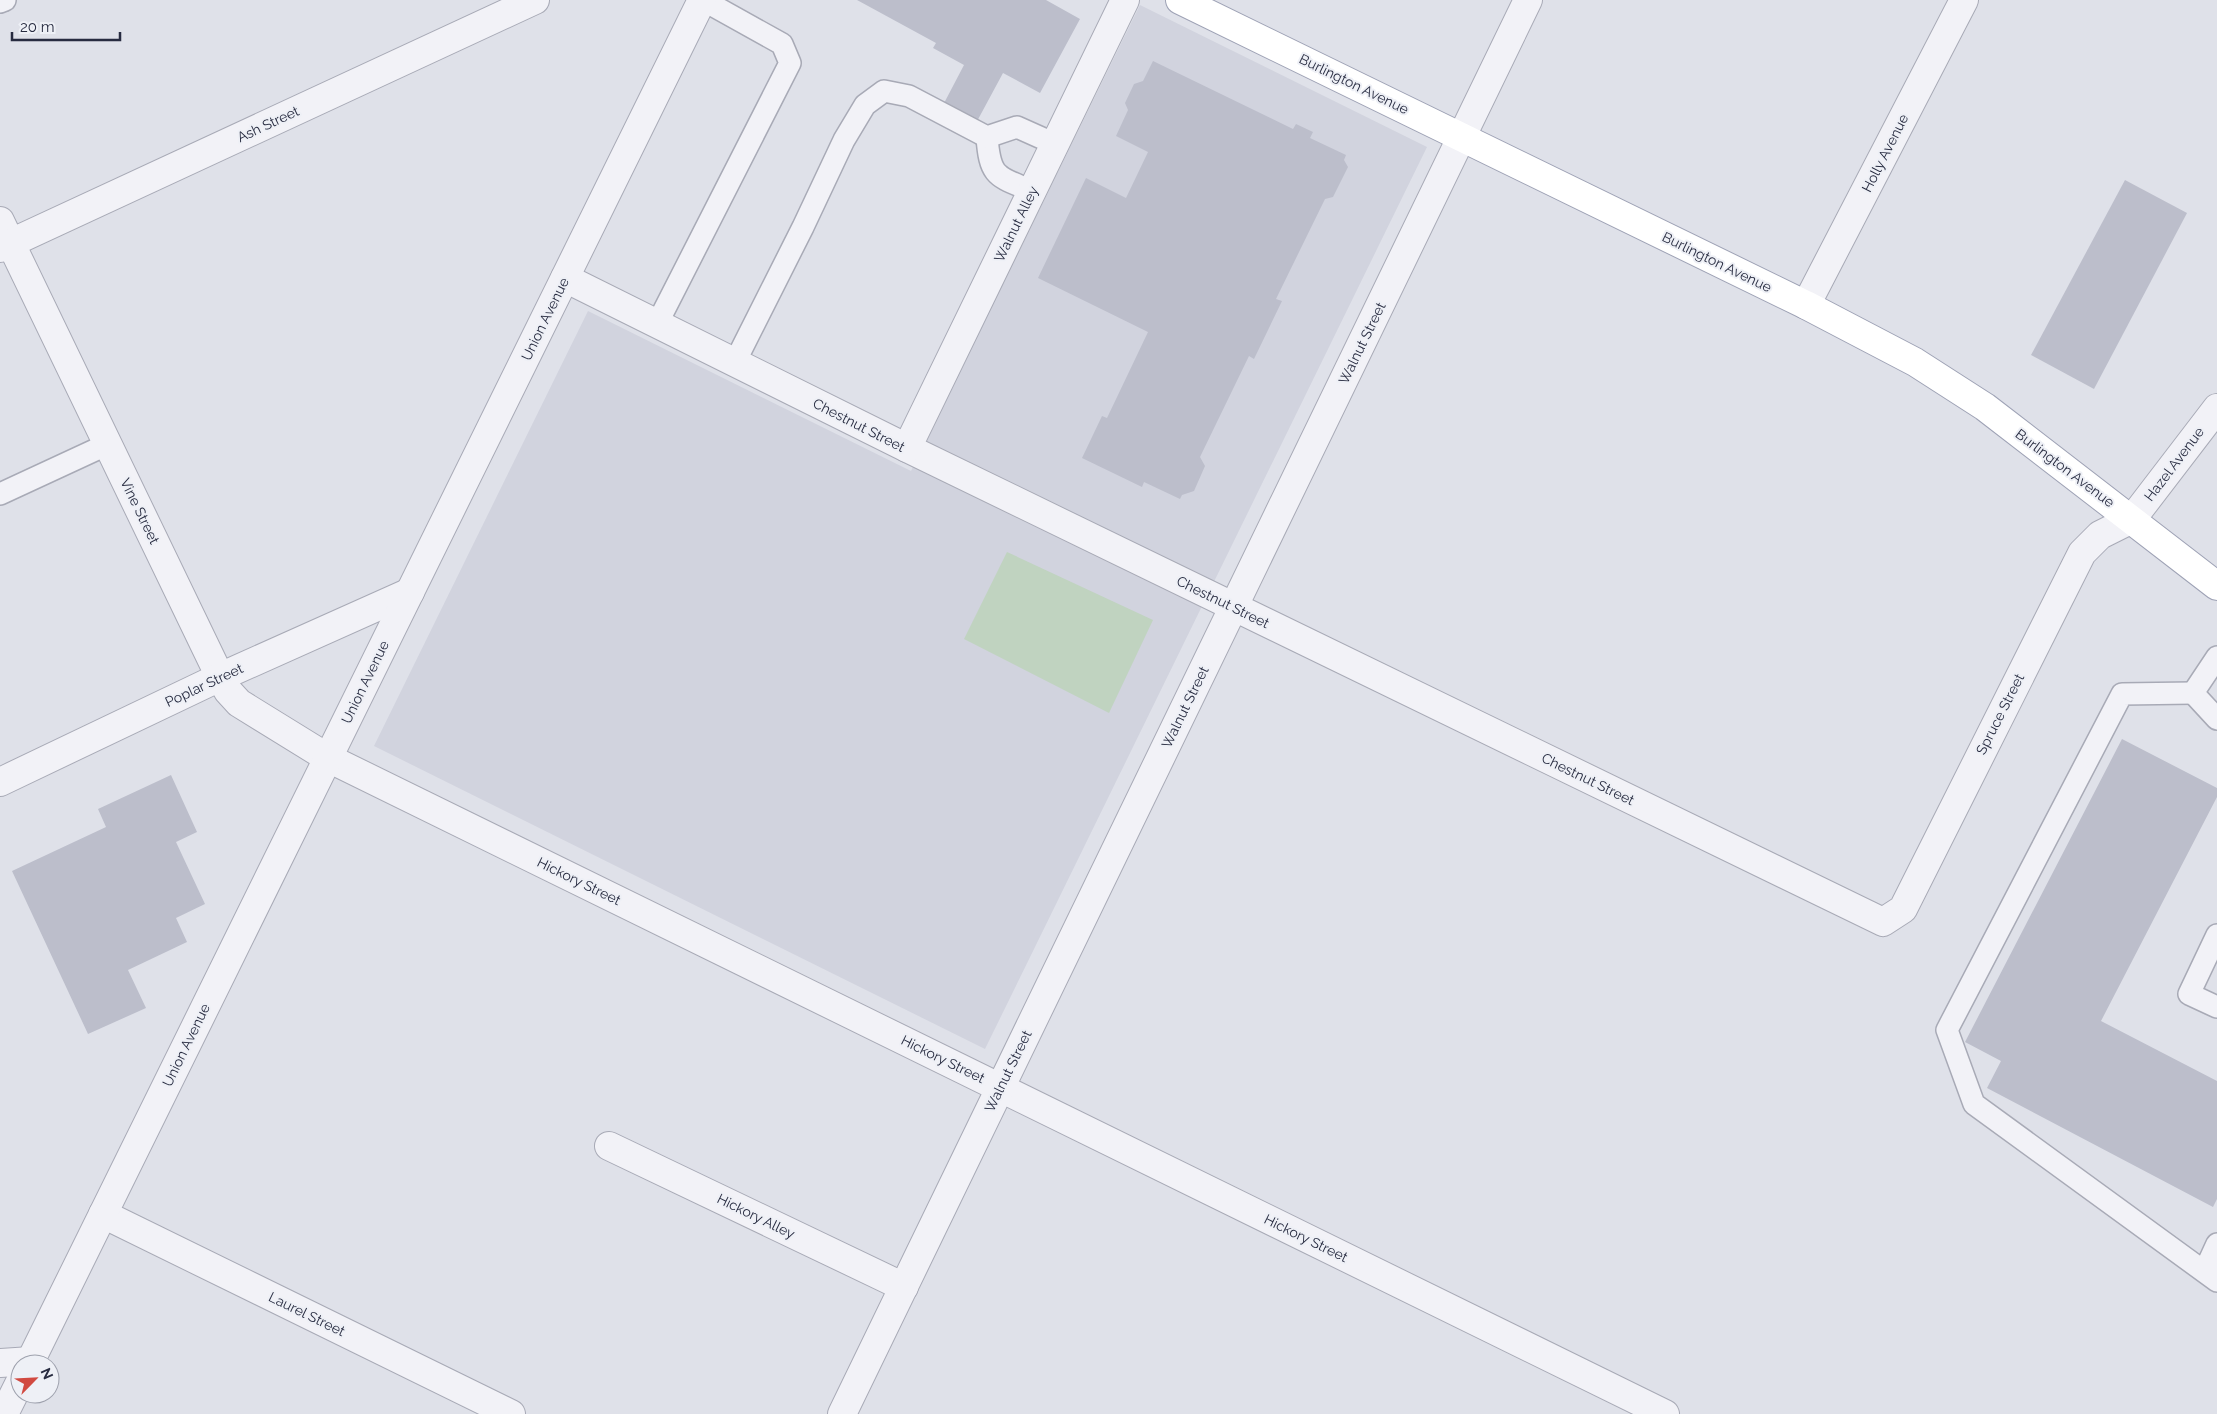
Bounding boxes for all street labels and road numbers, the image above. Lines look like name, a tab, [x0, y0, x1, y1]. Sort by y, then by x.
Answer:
street label: Burlington Avenue	[1297, 51, 1411, 117]
street label: Ash Street	[234, 103, 302, 145]
street label: Holly Avenue	[1858, 111, 1912, 195]
street label: Walnut Alley	[991, 183, 1041, 265]
street label: Burlington Avenue	[1660, 229, 1774, 295]
street label: Union Avenue	[518, 275, 572, 363]
street label: Walnut Street	[1335, 299, 1389, 386]
street label: Chestnut Street	[810, 395, 908, 455]
street label: Hazel Avenue	[2141, 424, 2207, 504]
street label: Burlington Avenue	[2012, 426, 2118, 510]
street label: Vine Street	[117, 475, 163, 547]
street label: Chestnut Street	[1174, 573, 1272, 631]
street label: Union Avenue	[338, 638, 392, 726]
street label: Poplar Street	[163, 660, 246, 710]
street label: Walnut Street	[1158, 663, 1212, 750]
street label: Spruce Street	[1973, 671, 2027, 757]
street label: Chestnut Street	[1539, 750, 1637, 808]
street label: Hickory Street	[535, 854, 624, 908]
street label: Union Avenue	[159, 1001, 213, 1089]
street label: Walnut Street	[981, 1027, 1035, 1114]
street label: Hickory Street	[899, 1032, 988, 1086]
street label: Hickory Alley	[715, 1190, 798, 1242]
street label: Hickory Street	[1262, 1211, 1351, 1265]
street label: Laurel Street	[266, 1289, 348, 1339]

